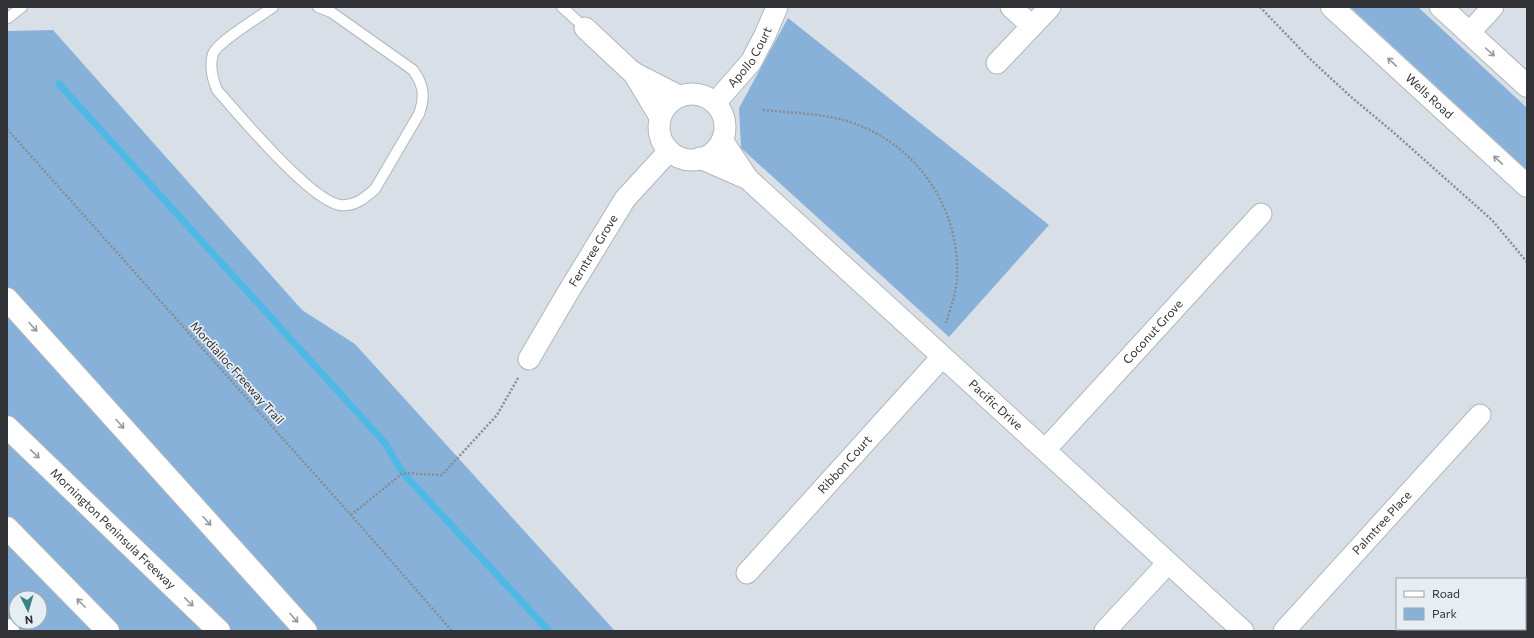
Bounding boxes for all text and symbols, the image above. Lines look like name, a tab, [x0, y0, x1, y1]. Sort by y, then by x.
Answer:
street label: Apollo Court	[724, 24, 774, 90]
one-way arrow	[1485, 47, 1495, 57]
one-way arrow	[1387, 58, 1397, 67]
street label: Wells Road	[1403, 70, 1457, 121]
one-way arrow	[1493, 155, 1503, 165]
street label: Ferntree Grove	[565, 212, 620, 289]
street label: Coconut Grove	[1119, 296, 1185, 366]
street label: Mordialloc Freeway Trail	[188, 318, 287, 426]
one-way arrow	[28, 322, 37, 332]
street label: Pacific Drive	[966, 376, 1026, 432]
one-way arrow	[116, 419, 125, 429]
street label: Ribbon Court	[814, 432, 874, 496]
one-way arrow	[30, 449, 40, 459]
street label: Mornington Peninsula Freeway	[48, 465, 179, 592]
street label: Palmtree Place	[1349, 487, 1414, 557]
one-way arrow	[203, 515, 212, 526]
legend	[1396, 578, 1526, 630]
text: Road	[1432, 586, 1460, 600]
north arrow	[8, 590, 48, 630]
one-way arrow	[184, 597, 194, 607]
one-way arrow	[76, 598, 86, 608]
text: Park	[1432, 606, 1458, 620]
one-way arrow	[289, 612, 298, 622]
text: N	[24, 614, 34, 627]

